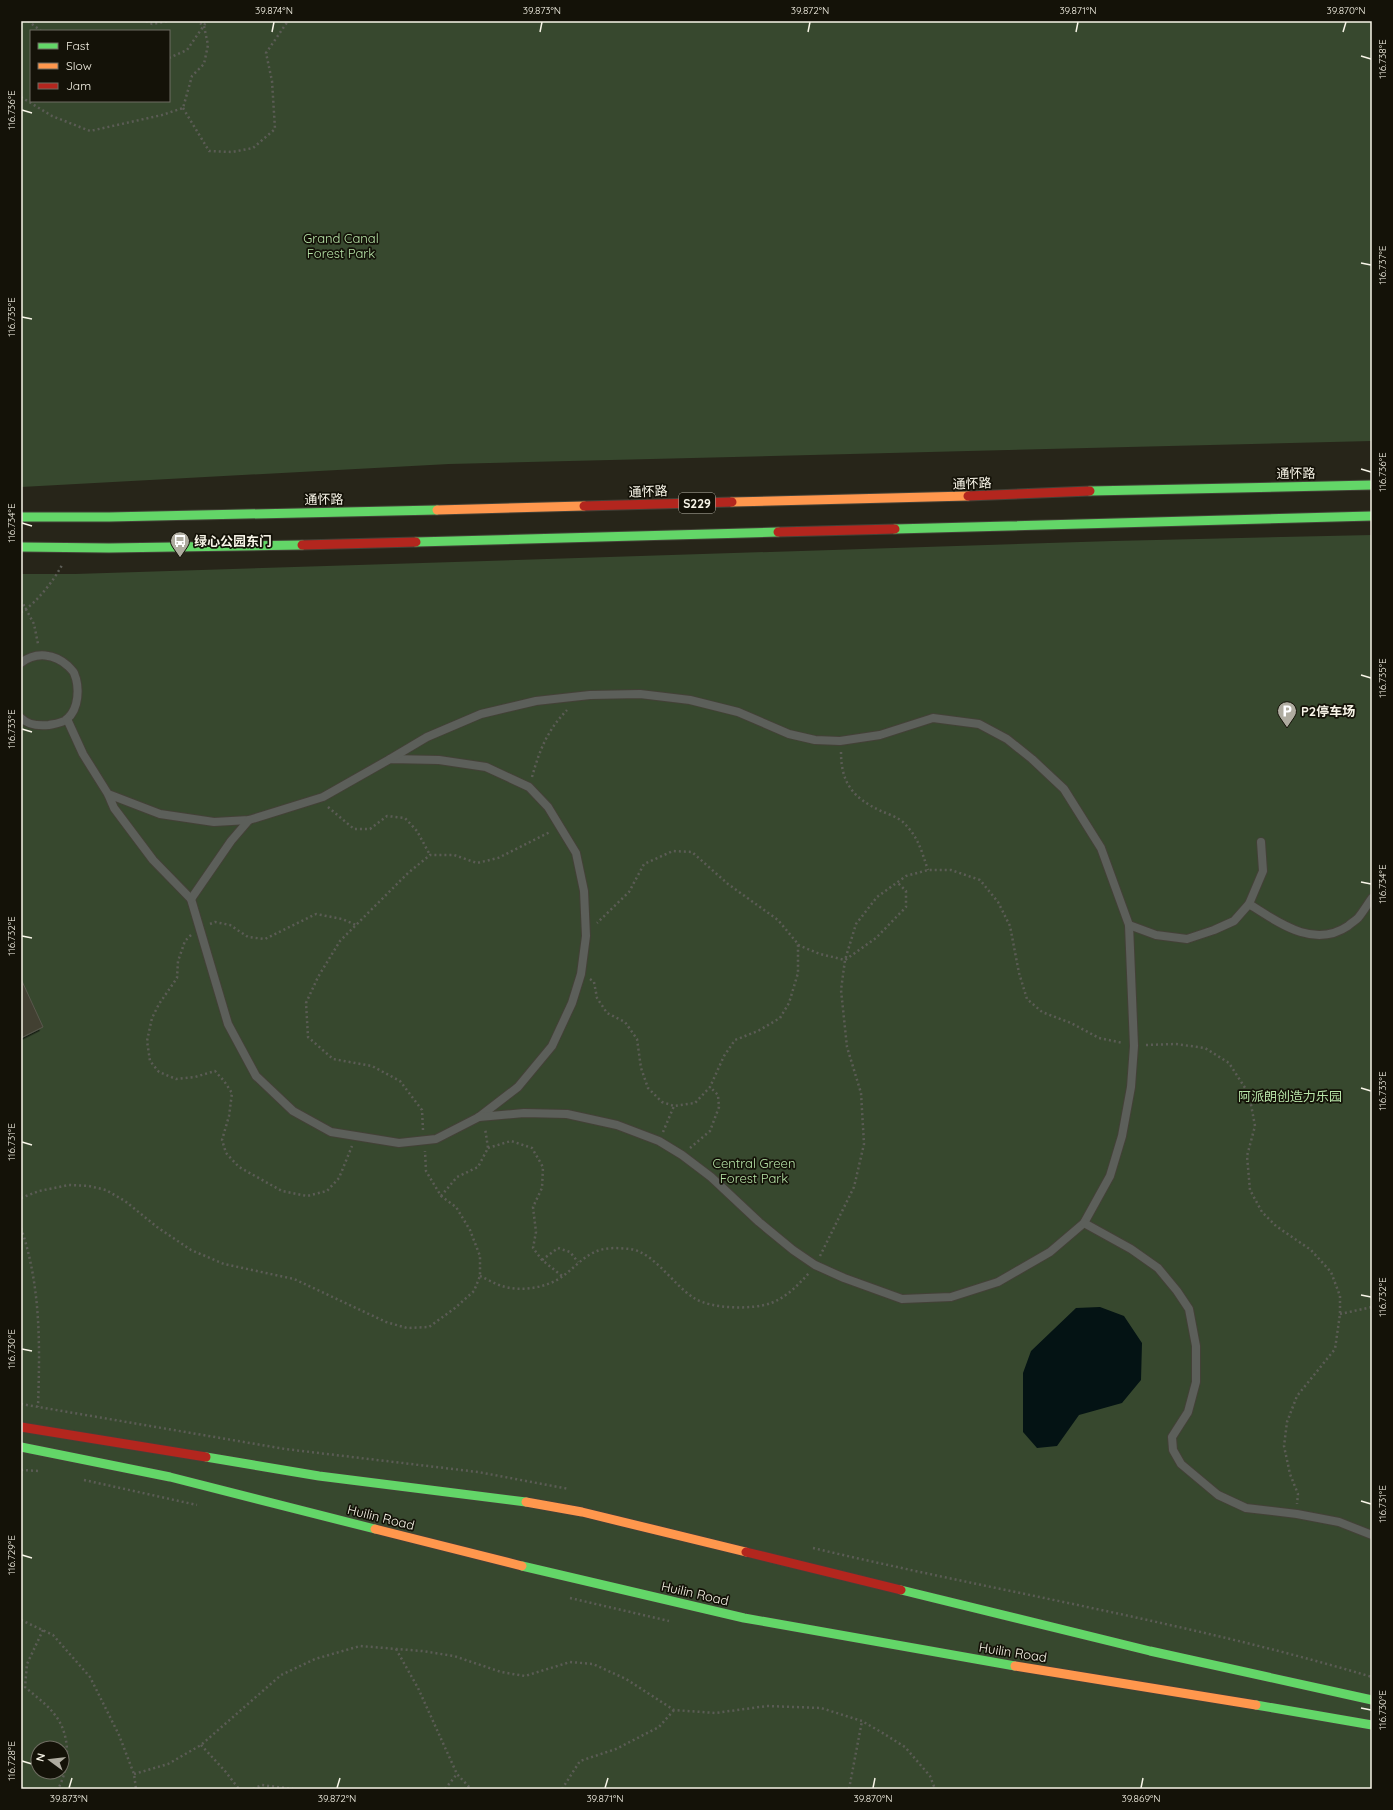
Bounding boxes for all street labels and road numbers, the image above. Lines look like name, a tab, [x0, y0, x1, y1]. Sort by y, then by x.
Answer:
street label: 通怀路	[1276, 465, 1316, 481]
street label: 通怀路	[952, 474, 992, 492]
street label: 通怀路	[628, 482, 668, 500]
street label: 通怀路	[304, 491, 344, 507]
road number: S229	[679, 493, 715, 513]
street label: Huilin Road	[346, 1501, 416, 1533]
street label: Huilin Road	[660, 1577, 730, 1609]
street label: Huilin Road	[978, 1639, 1048, 1665]

